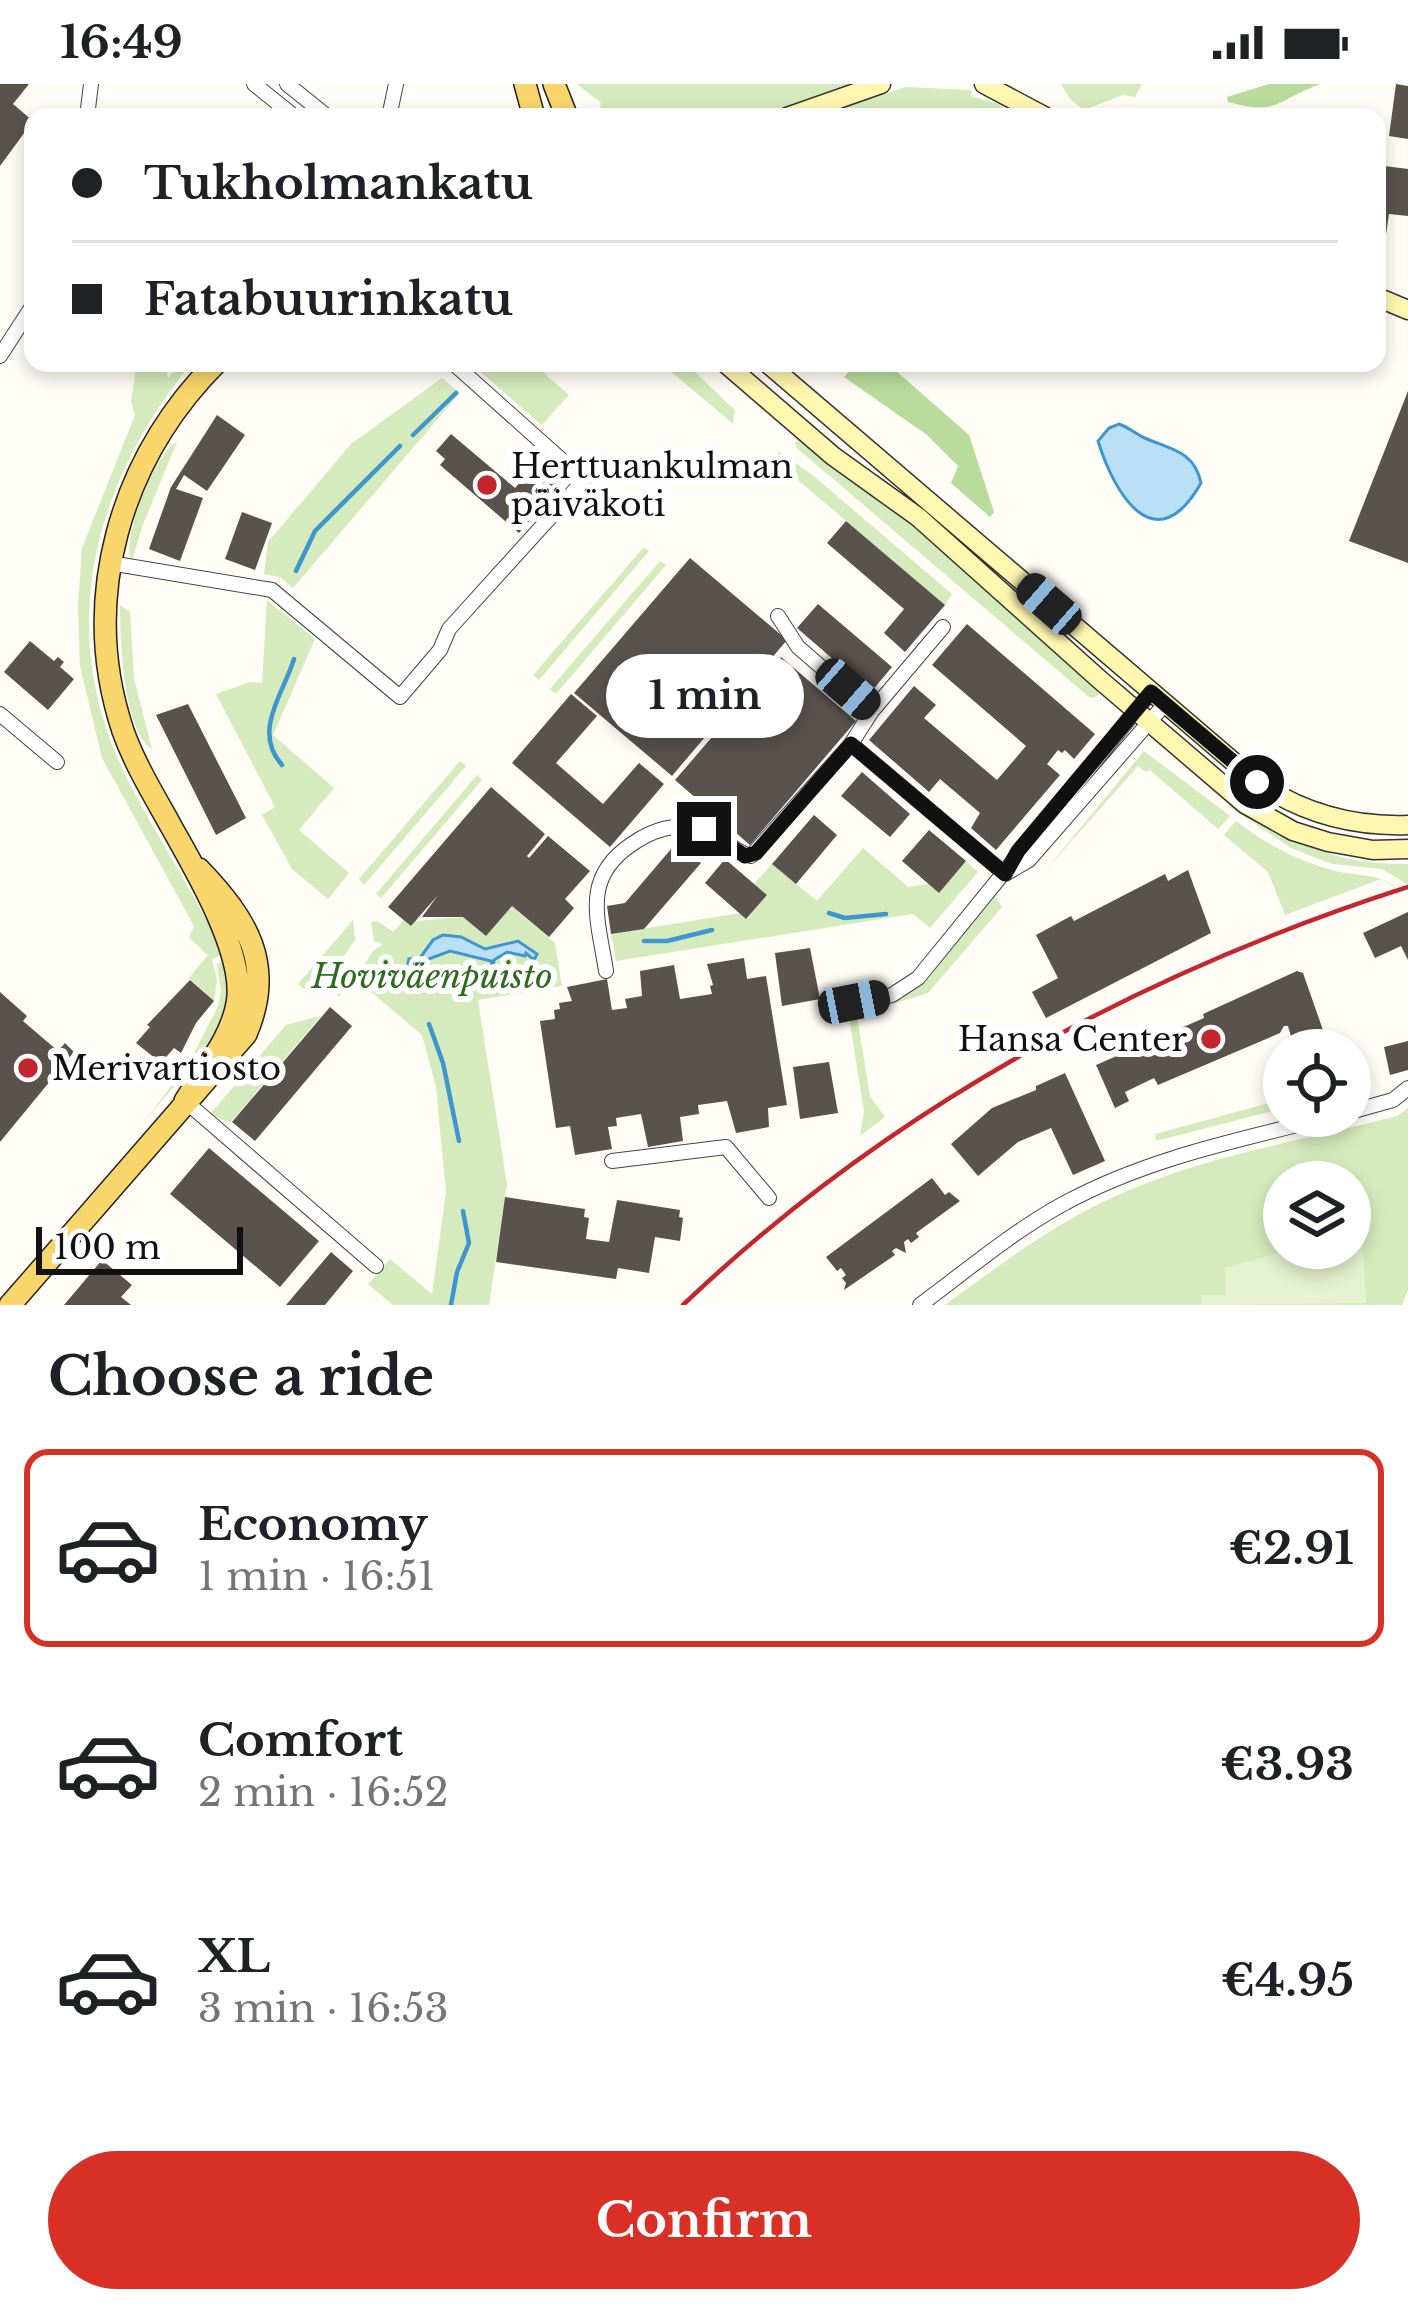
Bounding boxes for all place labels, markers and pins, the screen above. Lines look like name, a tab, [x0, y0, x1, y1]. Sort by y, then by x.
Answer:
place label: Herttuankulman päiväkoti	[511, 446, 793, 525]
marker: Herttuankulman päiväkoti	[474, 472, 500, 498]
place label: Hansa Center	[958, 1019, 1187, 1060]
marker: Hansa Center	[1198, 1026, 1224, 1052]
place label: Merivartiosto	[52, 1048, 281, 1089]
marker: Merivartiosto	[15, 1055, 41, 1081]

